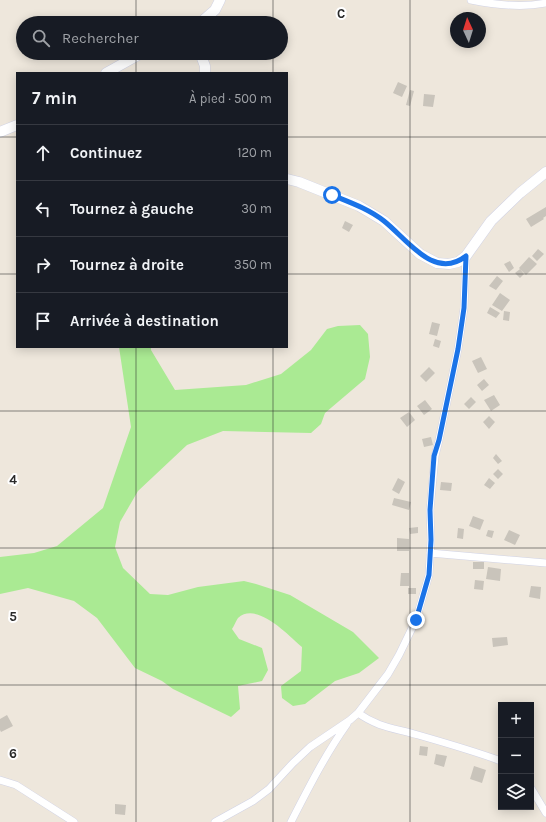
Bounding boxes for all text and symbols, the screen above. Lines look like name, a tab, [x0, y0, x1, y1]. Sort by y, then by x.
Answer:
text: C	[337, 6, 345, 21]
north arrow	[450, 12, 486, 48]
search box	[16, 16, 288, 60]
icon: search	[30, 27, 52, 49]
text: Rechercher	[62, 29, 139, 47]
text: 7 min	[32, 88, 77, 108]
text: À pied · 500 m	[189, 91, 272, 106]
icon: ahead	[32, 142, 54, 164]
text: Continuez	[70, 144, 142, 162]
text: 120 m	[237, 145, 272, 160]
route start	[323, 186, 341, 204]
icon: left	[32, 198, 54, 220]
text: Tournez à gauche	[70, 200, 194, 218]
text: 30 m	[241, 201, 272, 216]
icon: right	[32, 254, 54, 276]
text: Tournez à droite	[70, 256, 184, 274]
text: 350 m	[234, 257, 272, 272]
icon: arrive	[32, 310, 54, 332]
text: Arrivée à destination	[70, 312, 219, 330]
text: 4	[9, 472, 17, 487]
text: 5	[9, 609, 17, 624]
route end	[407, 611, 425, 629]
map controls	[498, 702, 534, 810]
button: +	[498, 702, 534, 738]
button: −	[498, 738, 534, 774]
text: 6	[9, 746, 17, 761]
button: layers	[498, 774, 534, 810]

